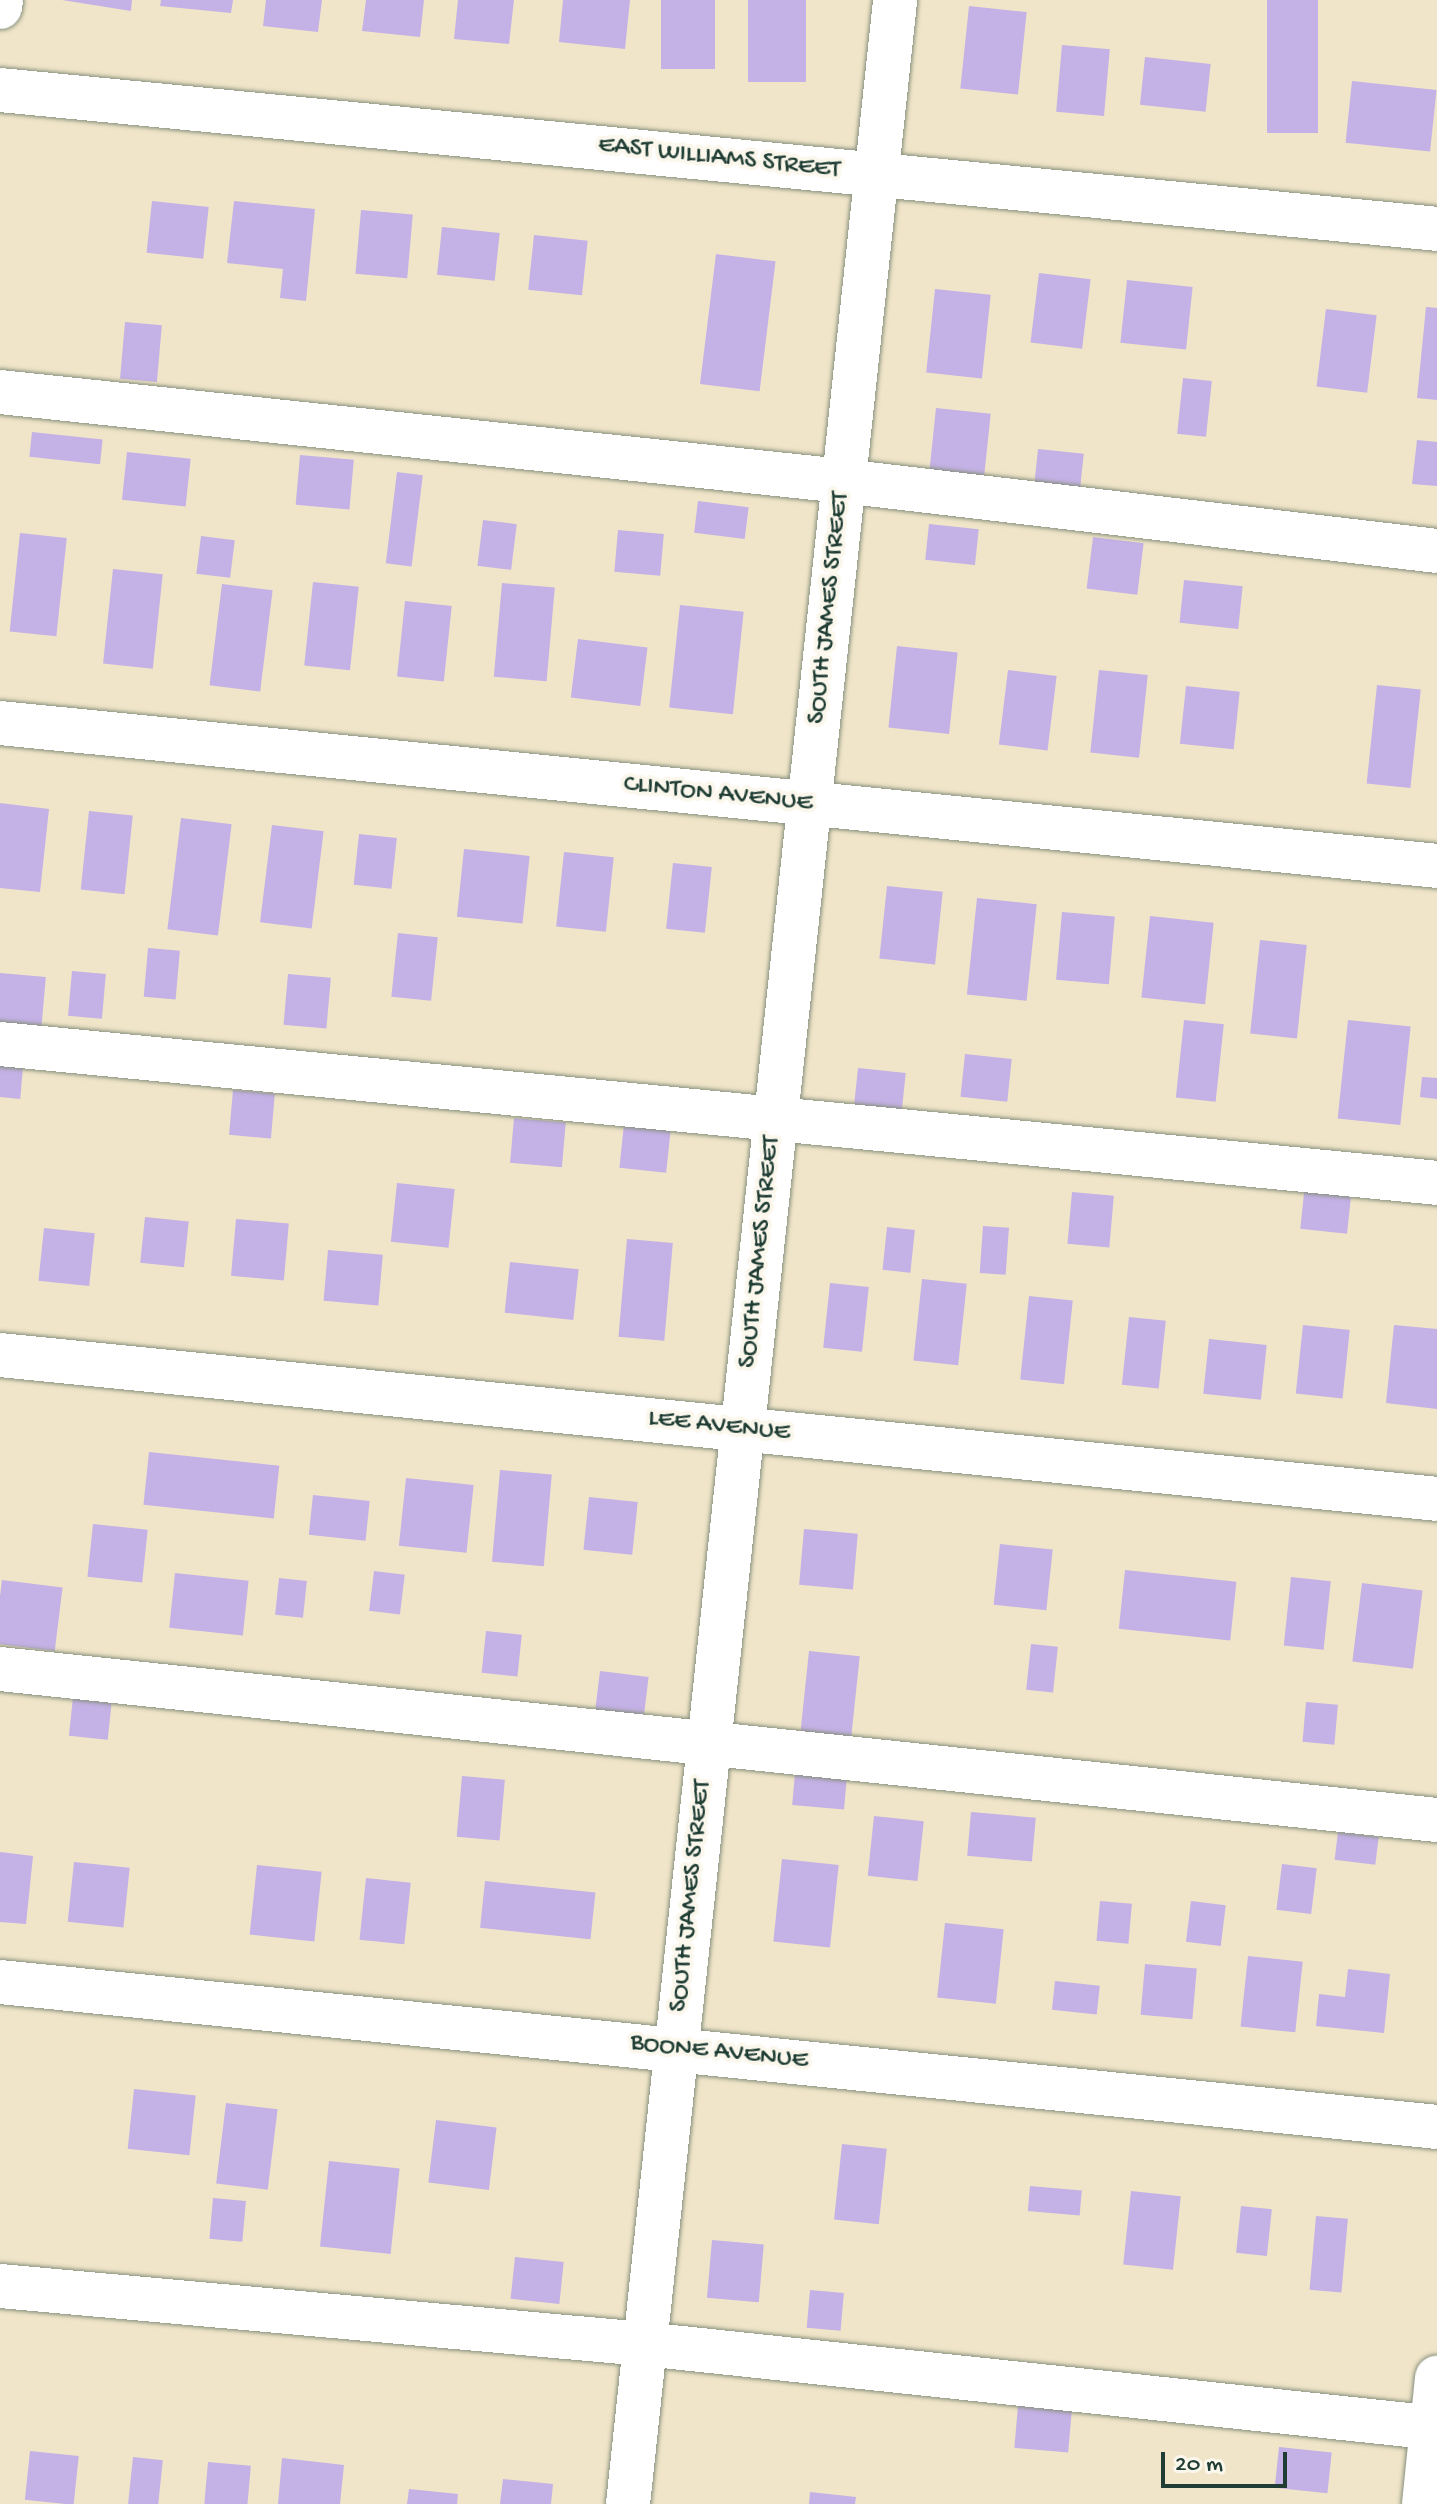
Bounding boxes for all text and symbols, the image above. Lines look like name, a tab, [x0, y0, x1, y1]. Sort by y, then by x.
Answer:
street label: EAST WILLIAMS STREET	[596, 131, 842, 187]
street label: SOUTH JAMES STREET	[802, 490, 858, 726]
street label: CLINTON AVENUE	[622, 770, 814, 820]
street label: SOUTH JAMES STREET	[733, 1134, 789, 1370]
street label: LEE AVENUE	[647, 1404, 791, 1450]
street label: SOUTH JAMES STREET	[664, 1778, 720, 2014]
street label: BOONE AVENUE	[629, 2028, 809, 2078]
scale bar	[1165, 2436, 1291, 2486]
text: 20 m	[1175, 2451, 1223, 2480]

